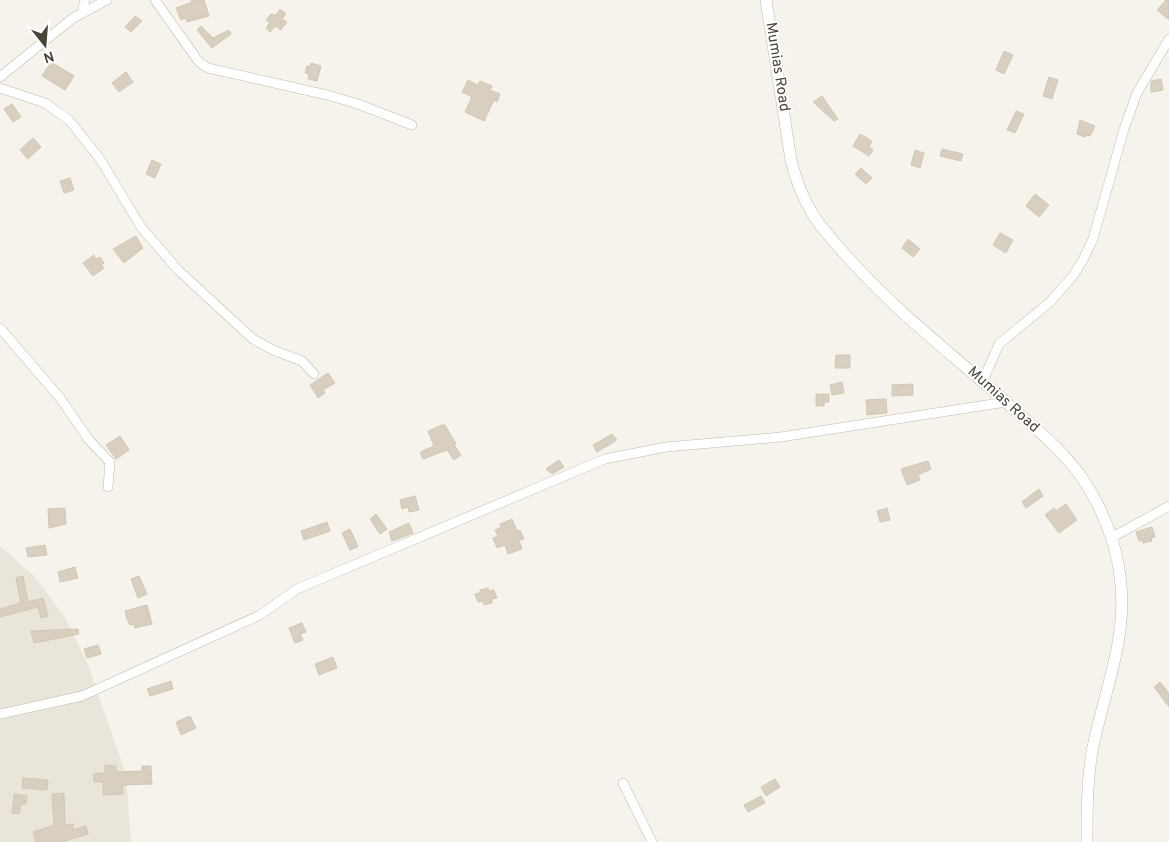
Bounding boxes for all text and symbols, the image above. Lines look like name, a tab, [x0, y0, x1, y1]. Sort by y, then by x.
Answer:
north arrow	[20, 20, 70, 70]
street label: Mumias Road	[761, 21, 793, 113]
text: N	[41, 46, 56, 66]
street label: Mumias Road	[963, 363, 1043, 437]

